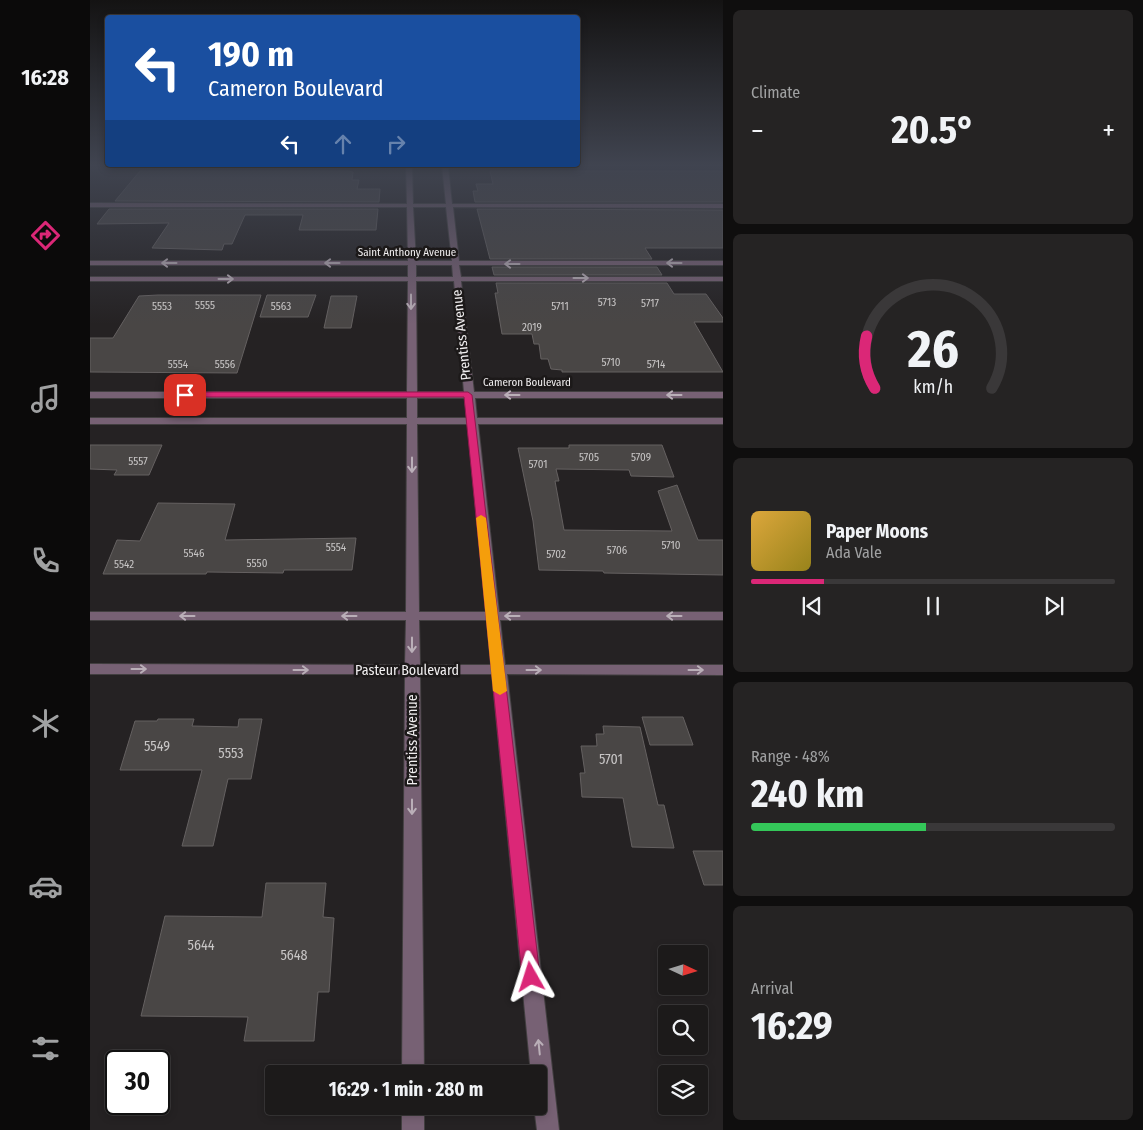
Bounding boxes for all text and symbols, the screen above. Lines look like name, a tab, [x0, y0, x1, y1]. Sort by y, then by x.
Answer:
text: 190 m	[208, 33, 294, 75]
icon: left	[125, 35, 190, 100]
text: 16:28	[21, 64, 69, 91]
text: Cameron Boulevard	[208, 75, 384, 102]
text: Climate	[751, 83, 800, 102]
text: 20.5°	[891, 107, 975, 153]
text: −	[751, 114, 764, 147]
text: +	[1102, 114, 1115, 147]
icon: left	[276, 130, 304, 158]
icon: ahead	[329, 130, 357, 158]
icon: right	[382, 130, 410, 158]
icon: directions	[28, 218, 63, 253]
street label: Saint Anthony Avenue	[358, 246, 456, 259]
one-way arrow	[162, 258, 178, 268]
one-way arrow	[324, 258, 340, 268]
one-way arrow	[667, 258, 683, 268]
one-way arrow	[504, 259, 520, 269]
one-way arrow	[572, 273, 589, 283]
one-way arrow	[218, 274, 234, 284]
street label: Prentiss Avenue	[448, 289, 475, 381]
one-way arrow	[407, 294, 416, 310]
house number: 5713	[598, 296, 616, 309]
house number: 5717	[641, 297, 659, 310]
house number: 5555	[195, 299, 215, 312]
house number: 5553	[152, 300, 172, 313]
house number: 5563	[271, 300, 291, 313]
house number: 5711	[551, 300, 569, 313]
text: 26	[906, 318, 959, 381]
house number: 2019	[522, 321, 542, 334]
house number: 5710	[601, 356, 621, 369]
house number: 5554	[168, 358, 189, 371]
house number: 5556	[215, 358, 236, 371]
house number: 5714	[647, 358, 666, 371]
pin	[164, 374, 206, 416]
street label: Cameron Boulevard	[483, 376, 571, 389]
text: km/h	[913, 376, 953, 398]
icon: music	[28, 381, 63, 416]
icon: arrive	[171, 381, 199, 409]
one-way arrow	[504, 390, 520, 400]
one-way arrow	[667, 390, 683, 400]
house number: 5705	[579, 451, 599, 464]
house number: 5709	[631, 451, 651, 464]
house number: 5557	[128, 455, 148, 468]
one-way arrow	[407, 456, 417, 473]
house number: 5701	[529, 458, 547, 471]
text: Paper Moons	[826, 520, 928, 543]
house number: 5710	[661, 539, 681, 552]
house number: 5554	[326, 541, 347, 554]
icon: phone	[28, 543, 63, 578]
text: Ada Vale	[826, 543, 882, 562]
house number: 5706	[607, 544, 628, 557]
house number: 5546	[184, 547, 205, 560]
house number: 5702	[546, 548, 566, 561]
house number: 5550	[247, 557, 268, 570]
house number: 5542	[114, 558, 134, 571]
icon: previous	[798, 592, 826, 620]
icon: pause	[919, 592, 947, 620]
icon: next	[1040, 592, 1068, 620]
one-way arrow	[179, 611, 196, 621]
one-way arrow	[342, 611, 358, 621]
one-way arrow	[504, 611, 520, 621]
one-way arrow	[667, 611, 683, 621]
one-way arrow	[407, 636, 417, 653]
street label: Pasteur Boulevard	[355, 662, 459, 679]
one-way arrow	[130, 664, 146, 674]
one-way arrow	[292, 665, 309, 675]
one-way arrow	[525, 665, 541, 675]
one-way arrow	[688, 665, 704, 675]
street label: Prentiss Avenue	[404, 694, 421, 786]
icon: climate	[28, 706, 63, 741]
house number: 5549	[144, 738, 170, 755]
house number: 5553	[218, 745, 244, 762]
text: Range · 48%	[751, 747, 830, 766]
house number: 5701	[599, 751, 623, 768]
text: 240 km	[751, 771, 864, 817]
one-way arrow	[407, 799, 417, 815]
icon: car	[28, 869, 63, 904]
house number: 5644	[188, 937, 215, 954]
north arrow	[658, 945, 708, 995]
map controls	[658, 945, 708, 1115]
house number: 5648	[280, 947, 308, 964]
position arrow	[504, 950, 556, 1002]
text: Arrival	[751, 979, 793, 998]
text: 16:29	[751, 1003, 833, 1049]
button: search	[658, 1005, 708, 1055]
icon: filters	[28, 1031, 63, 1066]
one-way arrow	[534, 1039, 544, 1055]
speed limit sign: 30	[105, 1050, 170, 1115]
button: layers	[658, 1065, 708, 1115]
text: 16:29 · 1 min · 280 m	[329, 1078, 483, 1101]

